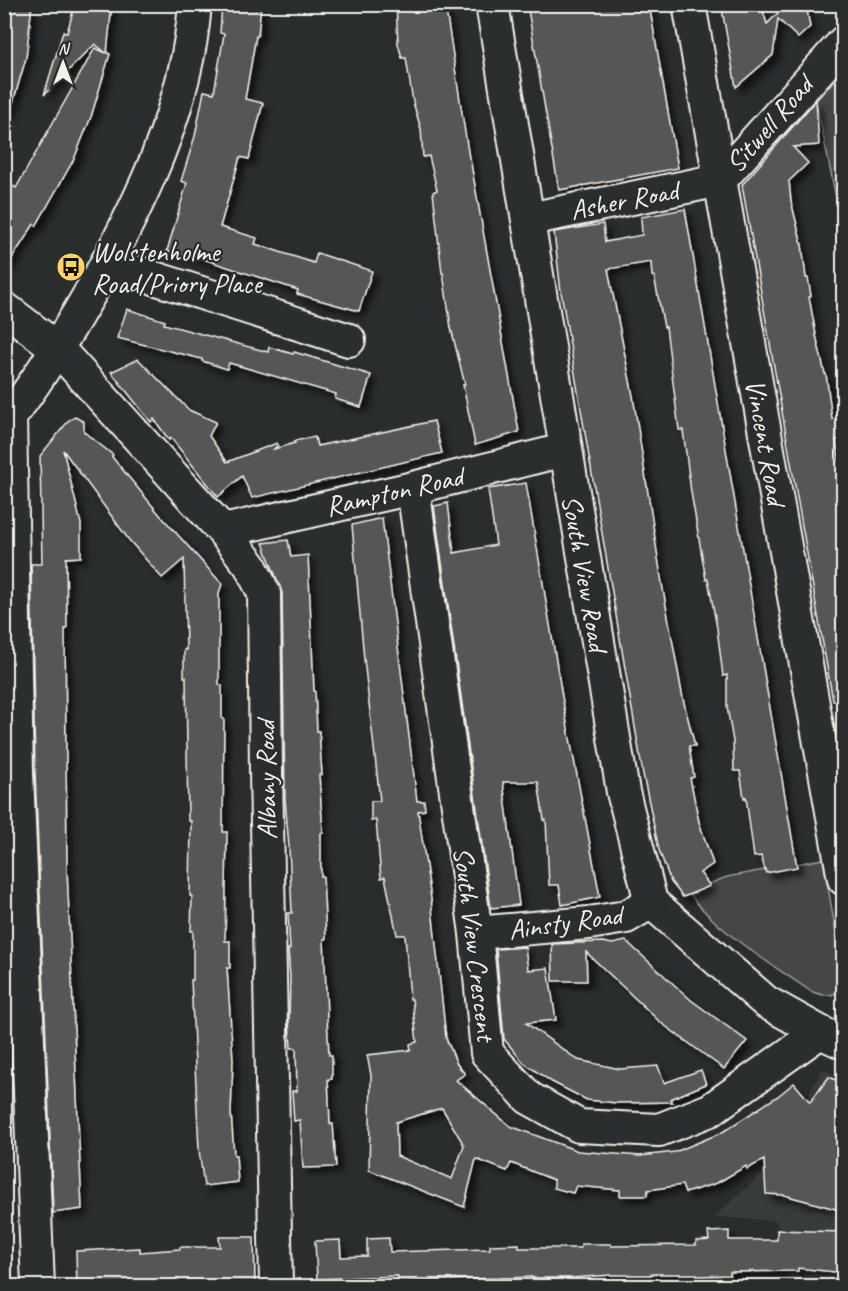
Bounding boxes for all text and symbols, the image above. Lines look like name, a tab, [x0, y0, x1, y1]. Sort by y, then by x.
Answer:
north arrow	[33, 33, 93, 93]
text: N	[58, 39, 71, 59]
street label: Sitwell Road	[718, 66, 823, 179]
street label: Asher Road	[567, 172, 685, 228]
place label: Wolstenholme Road/Priory Place	[92, 234, 263, 301]
bus stop icon: Wolstenholme Road/Priory Place	[55, 251, 87, 283]
street label: Vincent Road	[738, 376, 795, 512]
street label: Rampton Road	[322, 457, 470, 524]
street label: South View Road	[554, 492, 617, 658]
street label: Albany Road	[247, 716, 285, 840]
street label: South View Crescent	[446, 845, 505, 1046]
street label: Ainsty Road	[506, 896, 628, 947]

